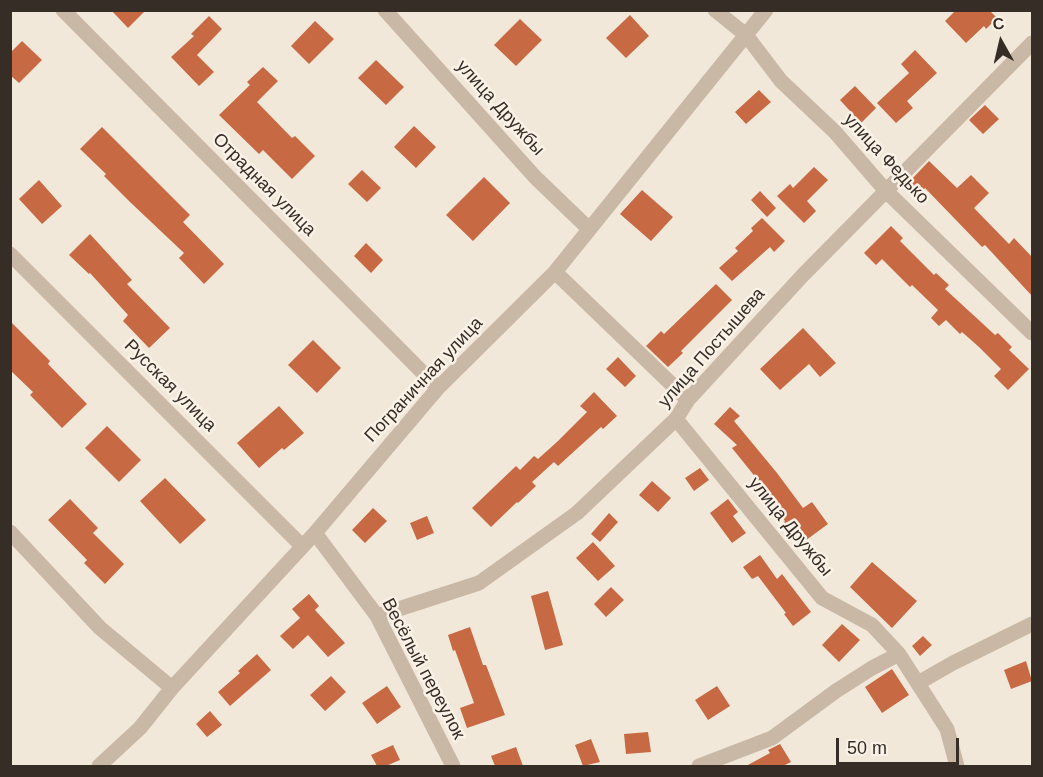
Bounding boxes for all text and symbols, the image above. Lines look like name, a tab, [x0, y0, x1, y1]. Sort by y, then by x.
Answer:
north arrow	[971, 12, 1031, 72]
text: С	[992, 14, 1005, 33]
street label: улица Дружбы	[451, 56, 549, 160]
street label: улица Федько	[839, 109, 933, 209]
street label: Отрадная улица	[208, 129, 320, 241]
street label: улица Постышева	[654, 284, 770, 412]
street label: Пограничная улица	[360, 313, 488, 447]
street label: Русская улица	[119, 335, 221, 437]
street label: улица Дружбы	[743, 473, 837, 581]
street label: Весёлый переулок	[377, 595, 469, 743]
scale bar	[839, 726, 962, 764]
text: 50 m	[847, 738, 887, 758]

